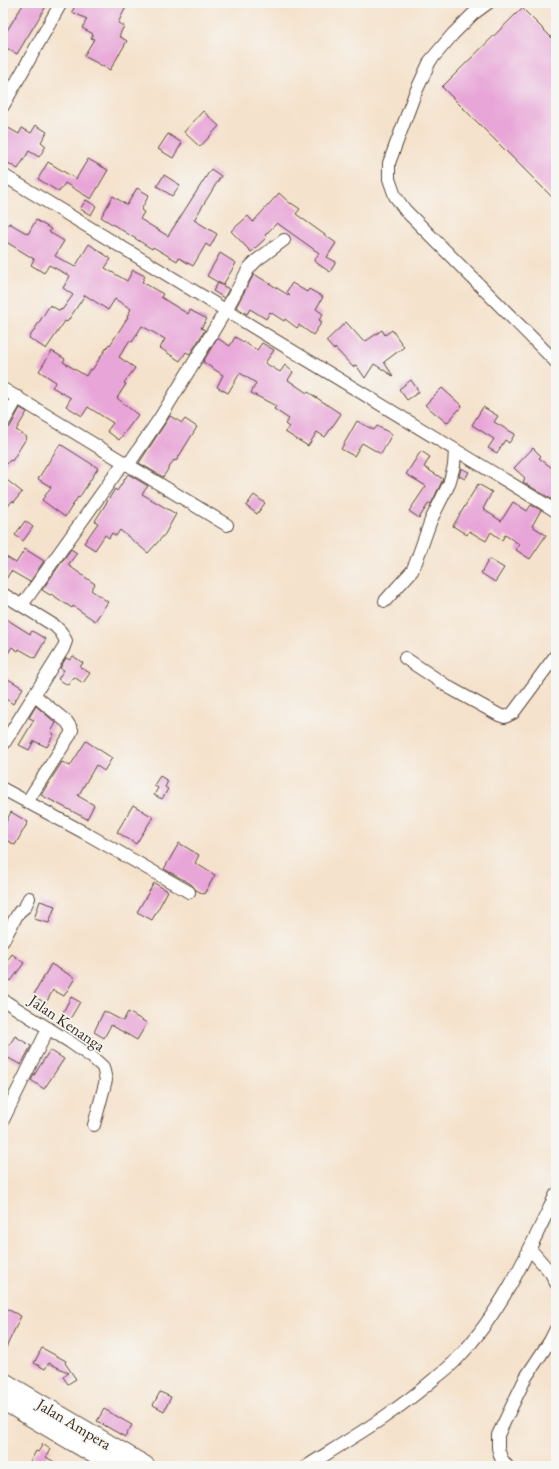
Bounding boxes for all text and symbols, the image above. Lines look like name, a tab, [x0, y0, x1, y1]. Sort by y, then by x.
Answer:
street label: Jalan Kenanga	[23, 989, 110, 1056]
street label: Jalan Ampera	[31, 1392, 116, 1455]

